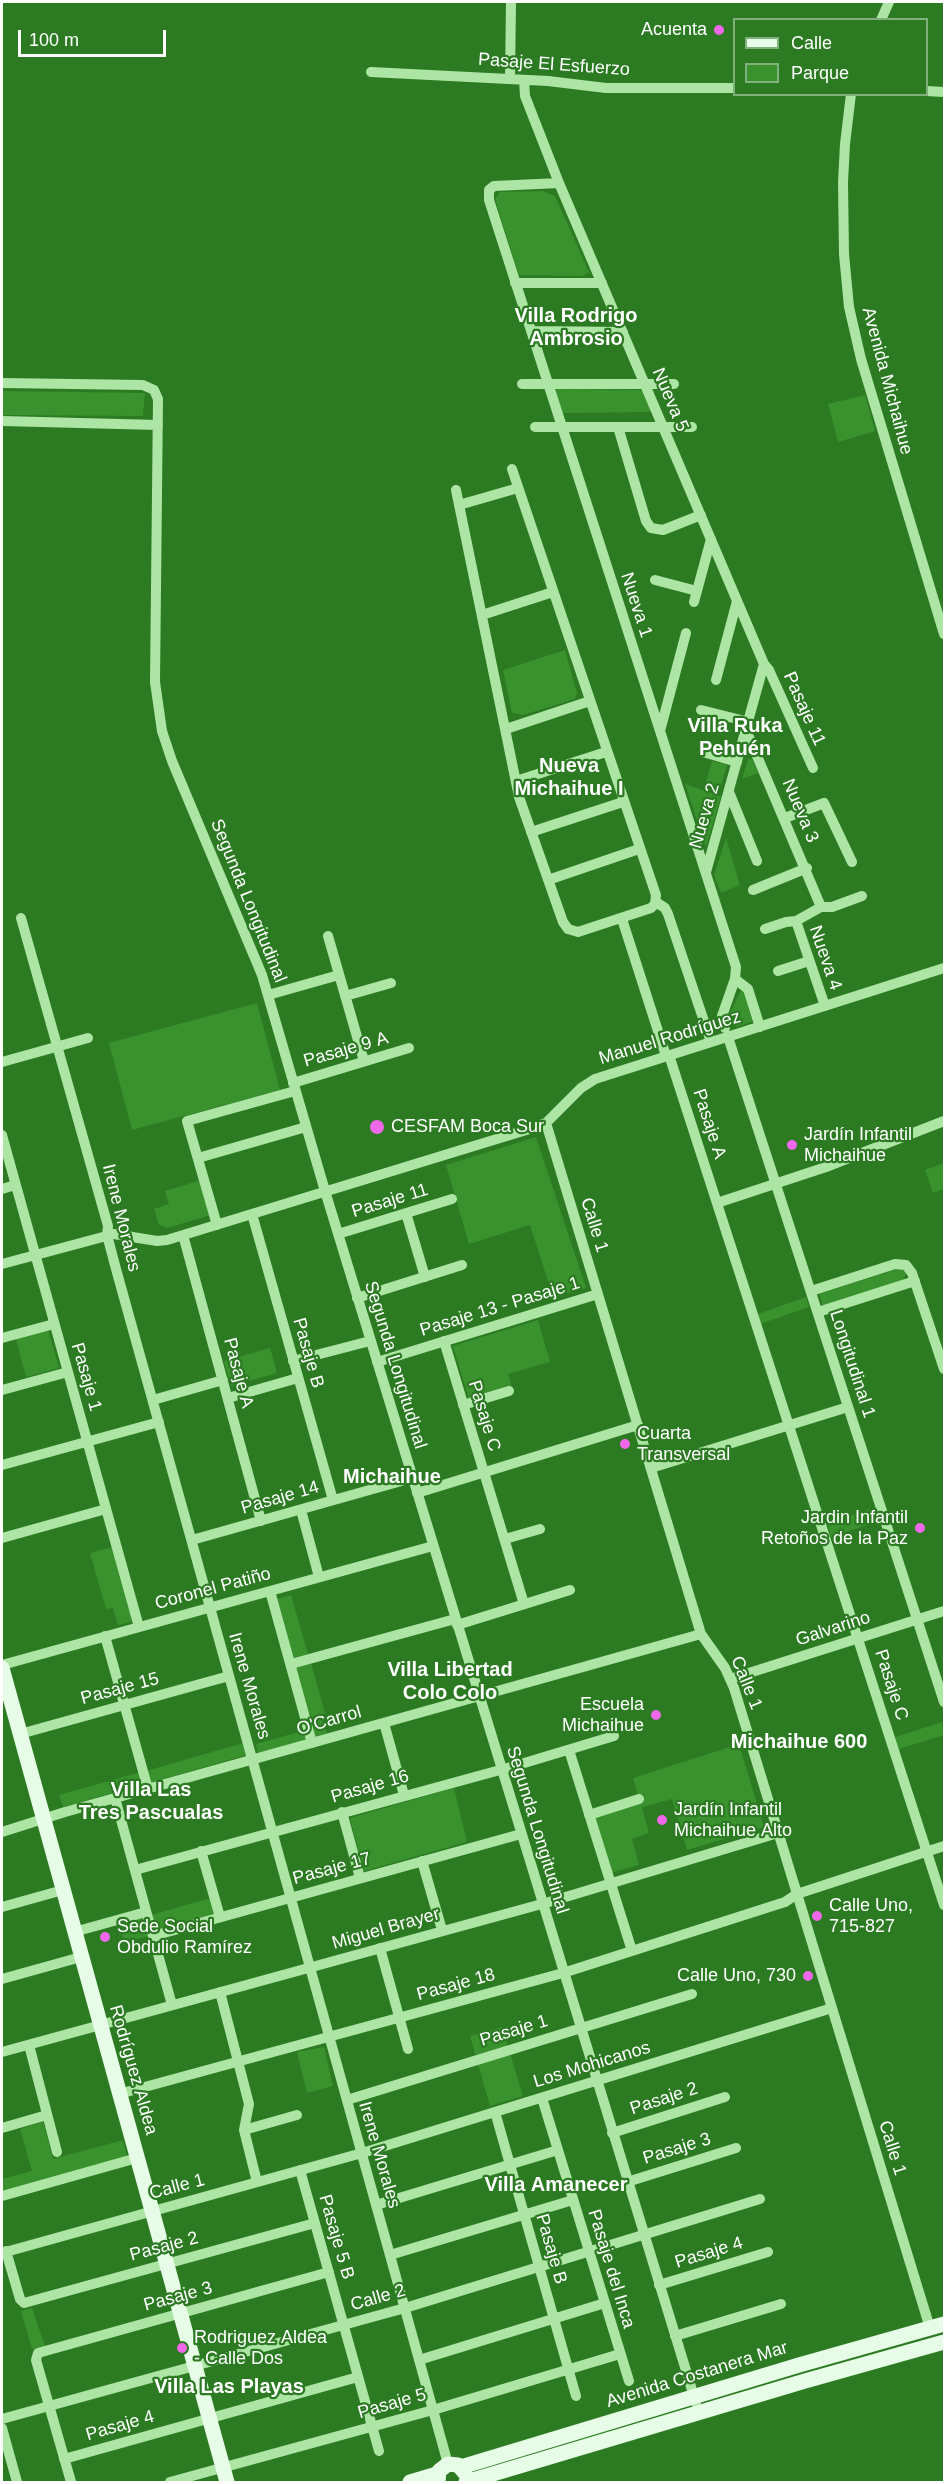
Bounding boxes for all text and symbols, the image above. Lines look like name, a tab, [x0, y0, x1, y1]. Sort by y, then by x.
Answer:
scale bar	[21, 18, 170, 56]
legend	[733, 18, 928, 96]
place label: Acuenta	[641, 19, 707, 41]
marker: Acuenta	[712, 23, 726, 37]
text: 100 m	[29, 30, 79, 50]
text: Calle	[791, 33, 832, 53]
street label: Pasaje El Esfuerzo	[477, 49, 631, 81]
text: Parque	[791, 63, 849, 83]
district label: Villa Rodrigo Ambrosio	[515, 304, 637, 351]
street label: Avenida Michaihue	[857, 305, 917, 457]
street label: Nueva 5	[647, 365, 693, 435]
street label: Nueva 1	[615, 570, 657, 640]
street label: Pasaje 11	[778, 669, 830, 749]
district label: Villa Ruka Pehuén	[687, 714, 783, 761]
district label: Nueva Michaihue I	[515, 754, 623, 801]
street label: Nueva 3	[777, 776, 823, 846]
street label: Nueva 2	[685, 781, 725, 851]
street label: Segunda Longitudinal	[205, 816, 291, 986]
street label: Nueva 4	[804, 923, 846, 993]
street label: Manuel Rodríguez	[597, 1006, 743, 1070]
street label: Pasaje 9 A	[301, 1028, 391, 1072]
street label: Pasaje A	[688, 1086, 730, 1162]
place label: CESFAM Boca Sur	[391, 1116, 544, 1138]
marker: CESFAM Boca Sur	[368, 1118, 386, 1136]
place label: Jardín Infantil Michaihue	[804, 1124, 912, 1166]
marker: Jardín Infantil Michaihue	[785, 1138, 799, 1152]
street label: Irene Morales	[97, 1162, 145, 1274]
street label: Pasaje 11	[349, 1179, 431, 1223]
street label: Calle 1	[575, 1195, 613, 1255]
street label: Pasaje 13 - Pasaje 1	[417, 1272, 583, 1342]
street label: Segunda Longitudinal	[359, 1279, 431, 1451]
street label: Longitudinal 1	[824, 1307, 880, 1421]
street label: Pasaje B	[288, 1315, 328, 1391]
street label: Pasaje A	[218, 1335, 258, 1411]
street label: Pasaje 1	[66, 1340, 106, 1414]
street label: Pasaje C	[463, 1378, 505, 1454]
place label: Cuarta Transversal	[637, 1423, 730, 1466]
marker: Cuarta Transversal	[618, 1437, 632, 1451]
district label: Michaihue	[343, 1465, 441, 1489]
street label: Pasaje 14	[239, 1477, 321, 1519]
place label: Jardin Infantil Retoños de la Paz	[761, 1507, 908, 1550]
marker: Jardin Infantil Retoños de la Paz	[913, 1521, 927, 1535]
street label: Coronel Patiño	[153, 1563, 273, 1615]
street label: Galvarino	[793, 1607, 873, 1651]
street label: Irene Morales	[223, 1630, 275, 1742]
street label: Pasaje C	[869, 1647, 913, 1723]
street label: Calle 1	[725, 1653, 767, 1713]
district label: Villa Libertad Colo Colo	[387, 1658, 513, 1705]
street label: Pasaje 15	[79, 1668, 161, 1710]
place label: Escuela Michaihue	[562, 1694, 644, 1736]
street label: O'Carrol	[294, 1701, 364, 1741]
marker: Escuela Michaihue	[649, 1708, 663, 1722]
district label: Michaihue 600	[731, 1730, 867, 1754]
street label: Segunda Longitudinal	[501, 1744, 573, 1916]
street label: Pasaje 16	[329, 1766, 411, 1808]
district label: Villa Las Tres Pascualas	[79, 1778, 223, 1825]
place label: Jardín Infantil Michaihue Alto	[674, 1799, 792, 1842]
marker: Jardín Infantil Michaihue Alto	[655, 1813, 669, 1827]
street label: Pasaje 17	[291, 1848, 373, 1890]
place label: Calle Uno, 715-827	[829, 1895, 913, 1938]
street label: Miguel Brayer	[330, 1903, 442, 1955]
marker: Calle Uno, 715-827	[810, 1909, 824, 1923]
place label: Sede Social Obdulio Ramírez	[117, 1916, 252, 1958]
marker: Sede Social Obdulio Ramírez	[98, 1930, 112, 1944]
street label: Pasaje 18	[415, 1964, 497, 2006]
place label: Calle Uno, 730	[677, 1965, 796, 1987]
marker: Calle Uno, 730	[801, 1969, 815, 1983]
street label: Rodríguez Aldea	[104, 2003, 162, 2137]
street label: Pasaje 1	[477, 2010, 551, 2052]
street label: Los Mohicanos	[531, 2037, 653, 2093]
street label: Pasaje 2	[627, 2078, 701, 2120]
street label: Irene Morales	[353, 2099, 405, 2211]
street label: Calle 1	[873, 2118, 911, 2178]
street label: Pasaje 3	[640, 2128, 714, 2170]
street label: Calle 1	[147, 2169, 207, 2205]
district label: Villa Amanecer	[484, 2173, 628, 2197]
street label: Pasaje 5 B	[314, 2192, 358, 2282]
street label: Pasaje del Inca	[583, 2207, 639, 2331]
street label: Pasaje B	[531, 2211, 571, 2287]
street label: Pasaje 2	[127, 2228, 201, 2266]
street label: Pasaje 4	[672, 2232, 746, 2274]
street label: Pasaje 3	[141, 2278, 215, 2316]
street label: Calle 2	[348, 2280, 408, 2316]
place label: Rodriguez Aldea - Calle Dos	[194, 2327, 327, 2370]
street label: Avenida Costanera Mar	[604, 2337, 790, 2413]
marker: Rodriguez Aldea - Calle Dos	[175, 2341, 189, 2355]
district label: Villa Las Playas	[154, 2375, 304, 2399]
street label: Pasaje 5	[355, 2384, 429, 2424]
street label: Pasaje 4	[83, 2406, 157, 2446]

